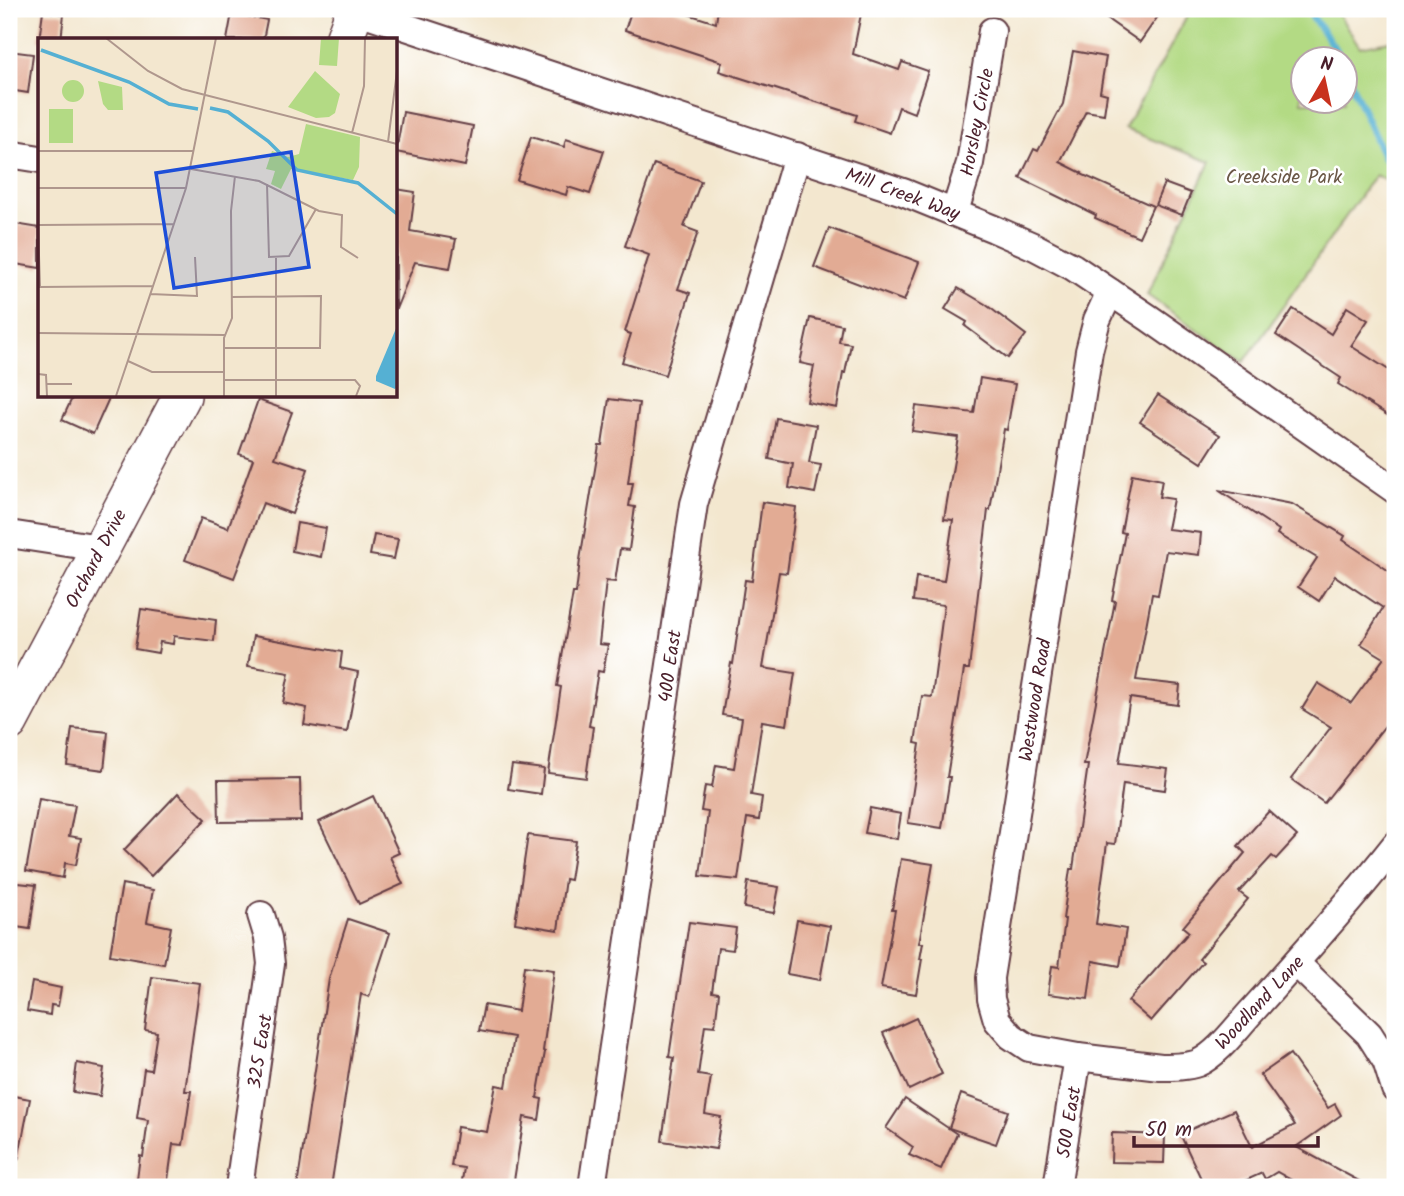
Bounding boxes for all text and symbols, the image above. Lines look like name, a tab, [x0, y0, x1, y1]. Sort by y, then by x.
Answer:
inset map	[38, 38, 397, 397]
north arrow	[1288, 46, 1358, 116]
text: N	[1318, 49, 1335, 81]
street label: Horsley Circle	[953, 65, 1003, 179]
street label: Mill Creek Way	[841, 160, 965, 230]
park label: Creekside Park	[1226, 163, 1342, 193]
street label: Orchard Drive	[58, 504, 136, 614]
street label: 400 East	[651, 628, 691, 704]
street label: Westwood Road	[1011, 636, 1061, 764]
street label: Woodland Lane	[1208, 949, 1313, 1058]
street label: 325 East	[240, 1011, 282, 1091]
street label: 500 East	[1050, 1084, 1091, 1160]
scale bar	[1134, 1105, 1318, 1149]
text: 50 m	[1145, 1114, 1192, 1147]

